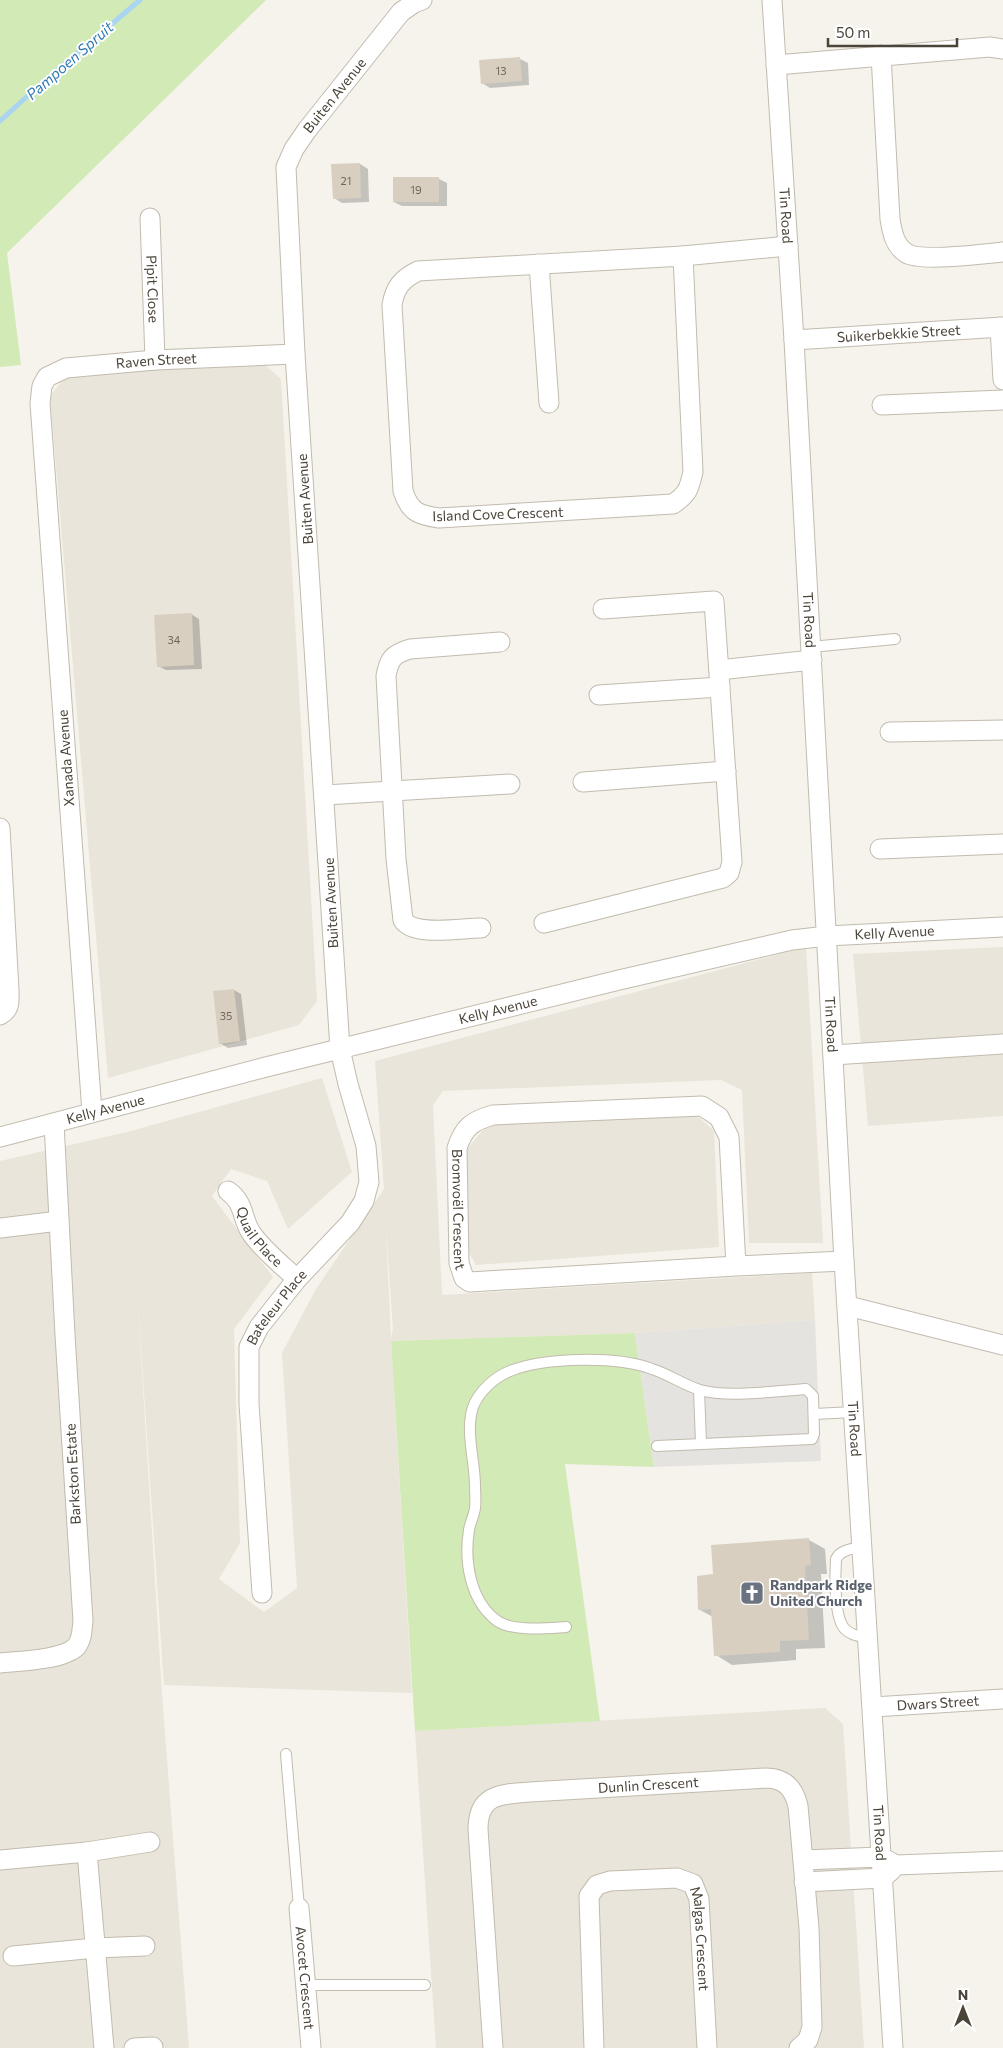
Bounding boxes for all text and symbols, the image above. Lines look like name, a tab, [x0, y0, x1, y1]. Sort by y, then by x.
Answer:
scale bar	[828, 15, 957, 47]
water label: Pampoen Spruit	[22, 17, 117, 103]
text: 50 m	[836, 23, 870, 41]
street label: Buiten Avenue	[299, 54, 369, 136]
house number: 13	[496, 64, 506, 77]
house number: 21	[341, 174, 351, 187]
house number: 19	[410, 183, 422, 196]
street label: Tin Road	[776, 187, 797, 244]
street label: Pipit Close	[143, 255, 163, 323]
street label: Suikerbekkie Street	[836, 321, 961, 345]
street label: Raven Street	[115, 349, 197, 371]
street label: Buiten Avenue	[293, 453, 316, 545]
street label: Island Cove Crescent	[432, 503, 564, 524]
street label: Tin Road	[800, 591, 820, 648]
house number: 34	[168, 633, 181, 646]
street label: Xanada Avenue	[54, 709, 77, 807]
street label: Buiten Avenue	[320, 857, 341, 949]
street label: Kelly Avenue	[854, 922, 935, 943]
street label: Kelly Avenue	[457, 992, 539, 1027]
street label: Tin Road	[822, 996, 842, 1053]
house number: 35	[220, 1009, 232, 1022]
street label: Kelly Avenue	[64, 1090, 146, 1127]
street label: Bromvoël Crescent	[449, 1149, 470, 1272]
street label: Quail Place	[233, 1204, 286, 1270]
street label: Bateleur Place	[242, 1265, 310, 1348]
street label: Tin Road	[845, 1400, 865, 1457]
street label: Barkston Estate	[61, 1423, 84, 1525]
place label: Randpark Ridge United Church	[770, 1576, 872, 1609]
church icon: Randpark Ridge United Church	[739, 1580, 765, 1606]
street label: Dwars Street	[896, 1691, 980, 1714]
street label: Dunlin Crescent	[597, 1773, 699, 1796]
street label: Tin Road	[870, 1804, 890, 1861]
street label: Malgas Crescent	[687, 1884, 713, 1991]
street label: Avocet Crescent	[293, 1925, 318, 2030]
north arrow	[938, 1983, 988, 2033]
text: N	[958, 1986, 968, 2003]

